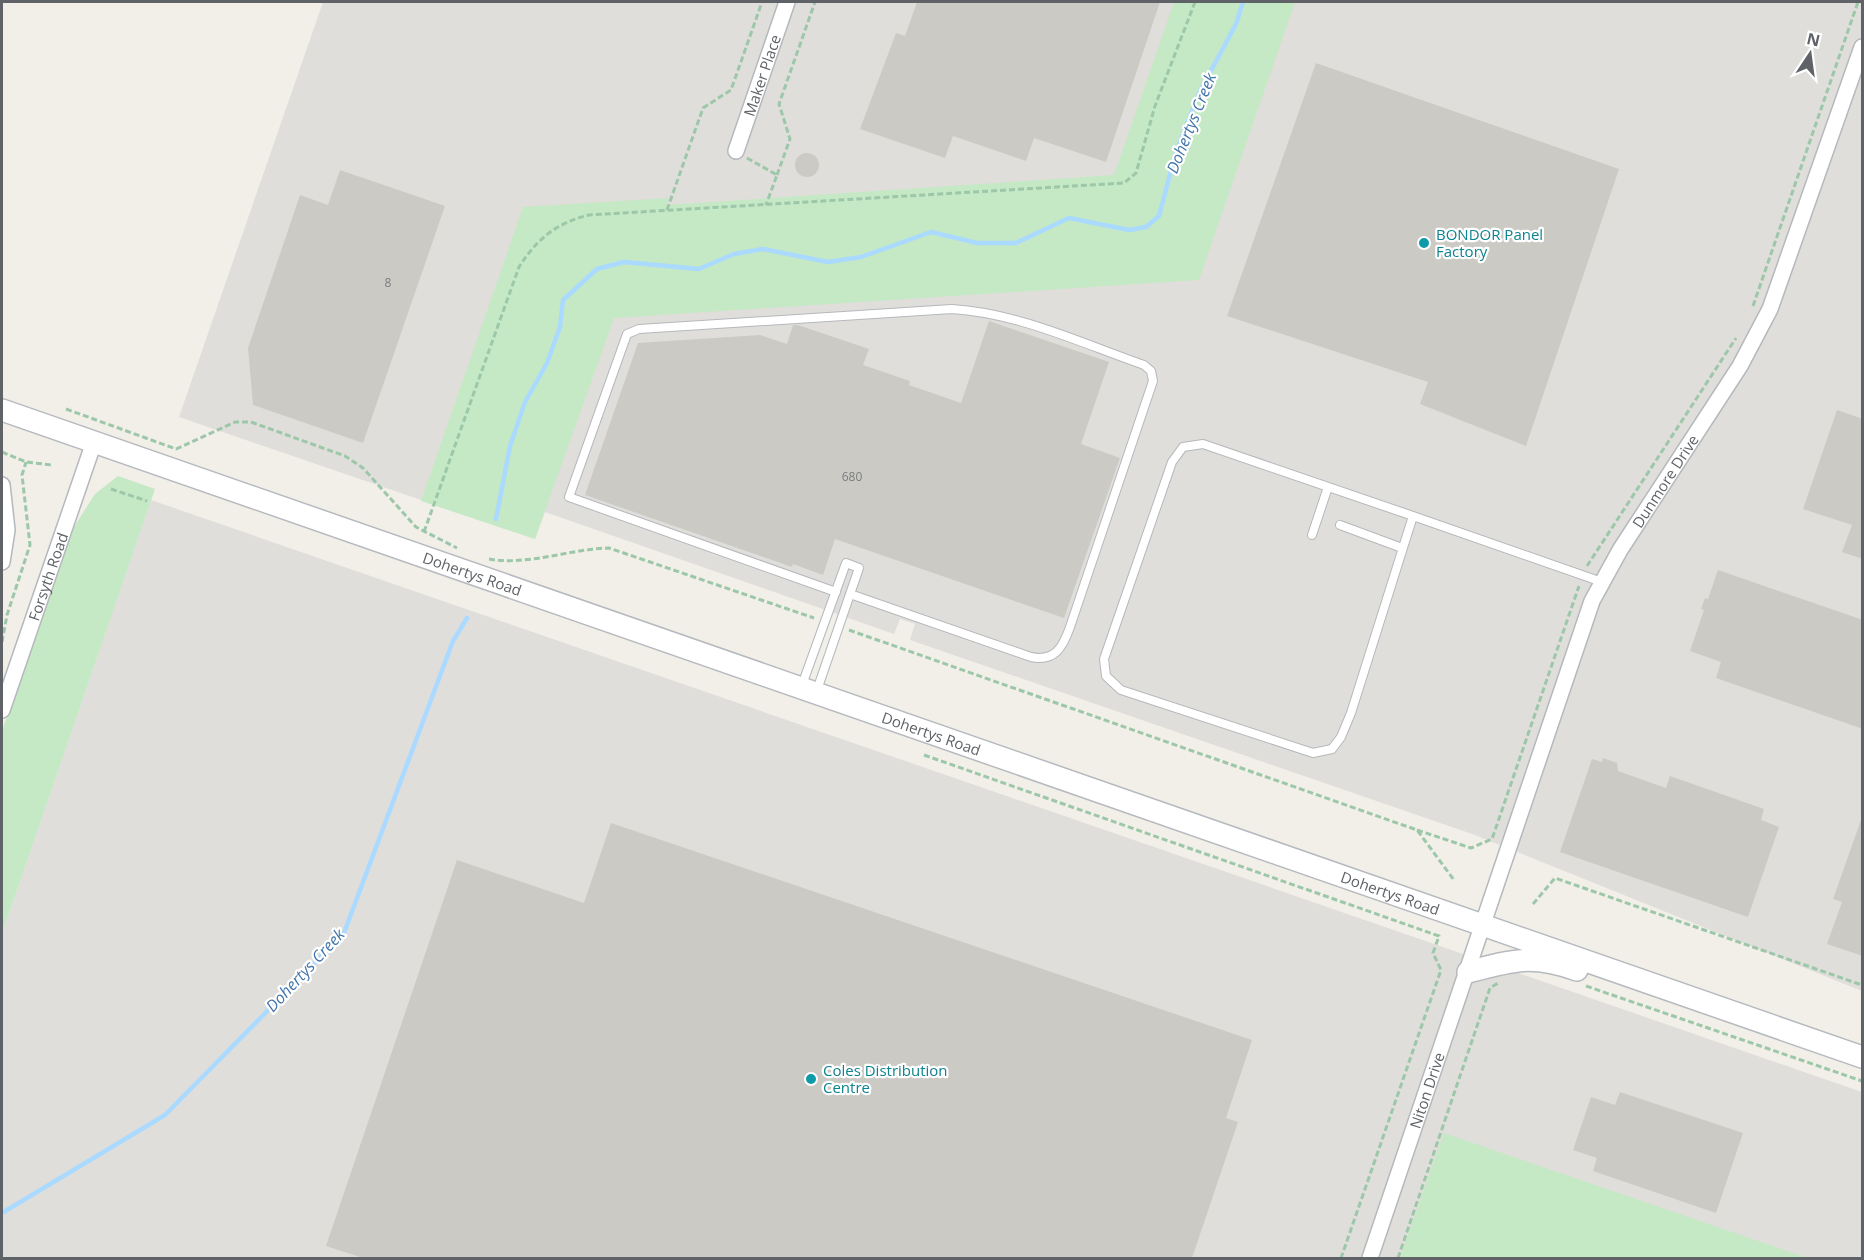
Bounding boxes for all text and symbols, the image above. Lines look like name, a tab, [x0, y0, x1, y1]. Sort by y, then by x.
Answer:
north arrow	[1780, 24, 1840, 84]
text: N	[1805, 27, 1822, 52]
street label: Maker Place	[739, 32, 785, 119]
water label: Dohertys Creek	[1161, 68, 1222, 176]
place label: BONDOR Panel Factory	[1436, 224, 1543, 261]
marker: BONDOR Panel Factory	[1417, 236, 1431, 250]
house number: 8	[385, 274, 392, 291]
street label: Dunmore Drive	[1627, 431, 1703, 532]
house number: 680	[842, 468, 862, 485]
street label: Forsyth Road	[23, 530, 72, 623]
street label: Dohertys Road	[420, 547, 525, 600]
street label: Dohertys Road	[879, 707, 984, 760]
street label: Dohertys Road	[1338, 867, 1443, 919]
water label: Dohertys Creek	[261, 923, 350, 1016]
street label: Niton Drive	[1404, 1050, 1449, 1131]
place label: Coles Distribution Centre	[823, 1060, 948, 1097]
marker: Coles Distribution Centre	[804, 1072, 818, 1086]

